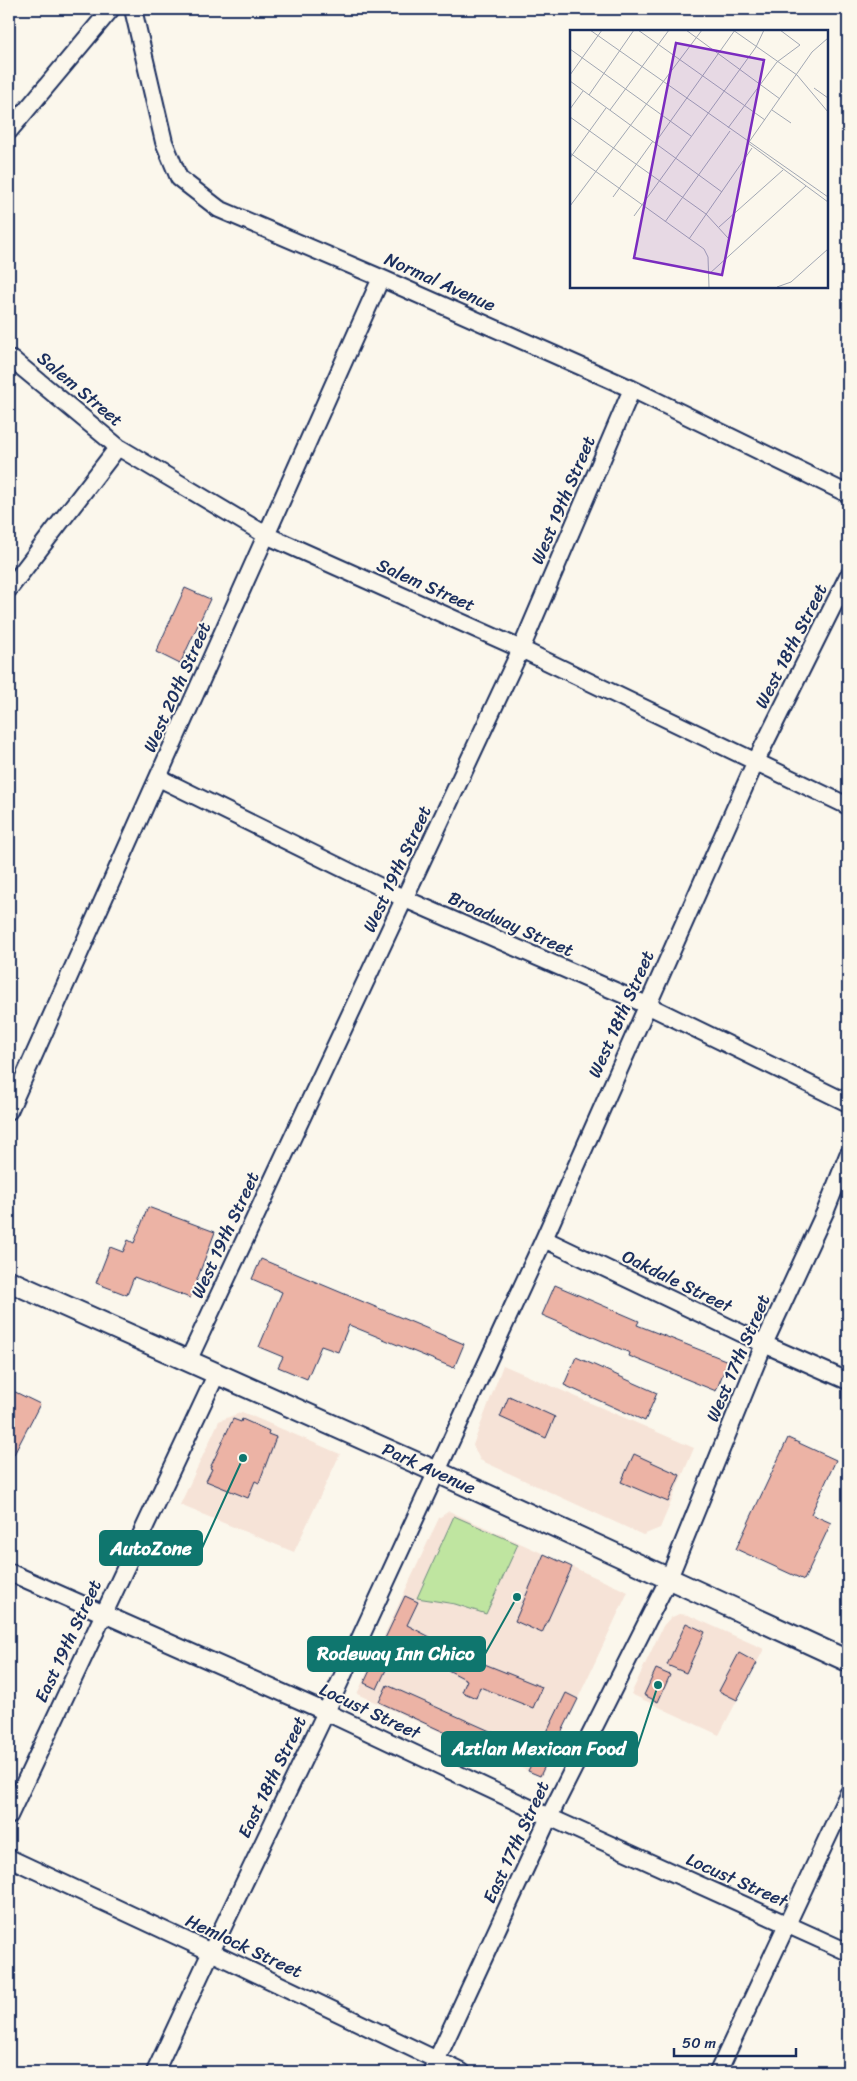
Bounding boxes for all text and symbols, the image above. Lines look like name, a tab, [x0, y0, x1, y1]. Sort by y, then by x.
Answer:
inset map	[570, 30, 827, 288]
street label: Normal Avenue	[379, 243, 501, 321]
street label: Salem Street	[30, 343, 131, 435]
street label: West 19th Street	[522, 431, 605, 569]
street label: Salem Street	[372, 549, 481, 621]
street label: West 18th Street	[746, 578, 836, 714]
street label: West 20th Street	[134, 616, 220, 757]
street label: West 19th Street	[354, 800, 441, 938]
street label: Broadway Street	[443, 882, 579, 966]
street label: West 18th Street	[579, 945, 663, 1083]
street label: West 19th Street	[182, 1166, 269, 1304]
street label: Oakdale Street	[616, 1240, 738, 1322]
street label: West 17th Street	[697, 1289, 779, 1427]
street label: Park Avenue	[377, 1434, 481, 1504]
callout: AutoZone	[100, 1531, 202, 1565]
text: AutoZone	[109, 1532, 192, 1565]
street label: East 19th Street	[25, 1574, 111, 1708]
callout: Rodeway Inn Chico	[308, 1637, 485, 1671]
text: Rodeway Inn Chico	[316, 1637, 475, 1670]
street label: Locust Street	[314, 1674, 427, 1749]
street label: East 18th Street	[229, 1710, 316, 1844]
callout: Aztlan Mexican Food	[442, 1732, 637, 1766]
text: Aztlan Mexican Food	[451, 1732, 628, 1765]
street label: East 17th Street	[474, 1775, 558, 1909]
street label: Locust Street	[681, 1843, 794, 1917]
street label: Hemlock Street	[180, 1905, 308, 1987]
scale bar	[674, 2026, 797, 2058]
text: 50 m	[682, 2030, 717, 2056]

